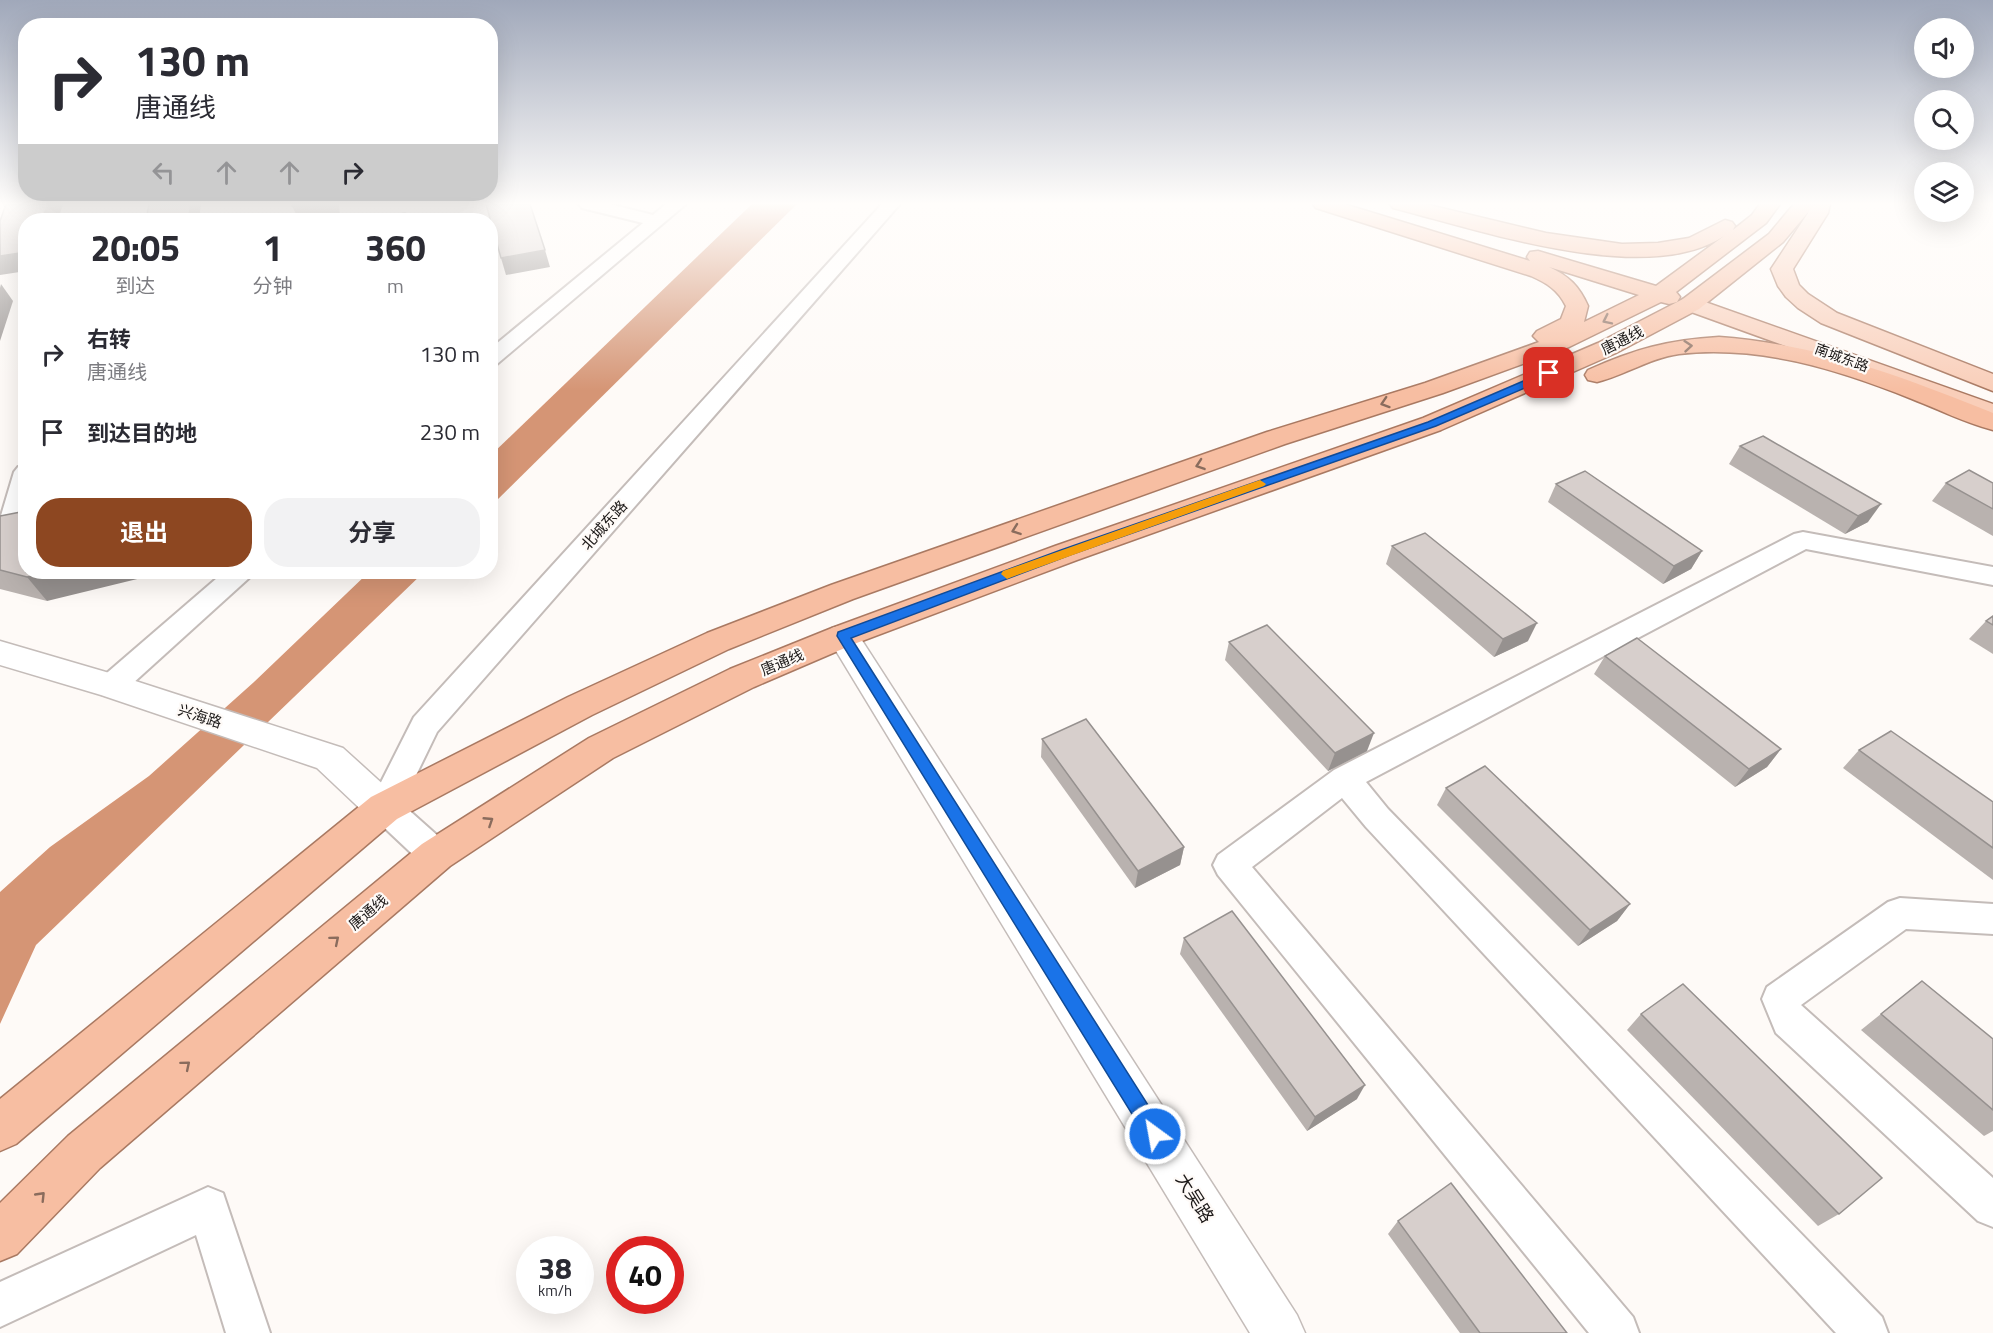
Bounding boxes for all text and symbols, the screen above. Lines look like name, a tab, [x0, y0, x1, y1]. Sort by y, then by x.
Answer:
map controls	[1914, 18, 1974, 222]
button: sound	[1914, 18, 1974, 78]
text: 130 m	[135, 28, 250, 92]
icon: right	[36, 42, 114, 120]
text: 唐通线	[135, 86, 216, 127]
button: search	[1914, 90, 1974, 150]
icon: left	[147, 156, 180, 189]
icon: ahead	[210, 156, 243, 189]
icon: ahead	[273, 156, 306, 189]
icon: right	[336, 156, 369, 189]
button: layers	[1914, 162, 1974, 222]
text: 20:05	[90, 220, 180, 275]
text: 1	[263, 220, 283, 275]
text: 360	[365, 220, 426, 275]
text: 到达	[115, 270, 155, 301]
text: 分钟	[253, 270, 293, 301]
text: m	[387, 270, 404, 301]
one-way arrow	[1602, 313, 1613, 324]
street label: 唐通线	[1597, 320, 1647, 360]
text: 右转	[87, 322, 131, 356]
text: 130 m	[420, 337, 480, 371]
icon: right	[36, 338, 69, 371]
street label: 南城东路	[1812, 338, 1872, 376]
one-way arrow	[1683, 340, 1692, 353]
pin	[1523, 347, 1574, 398]
text: 唐通线	[87, 356, 147, 387]
icon: arrive	[1532, 356, 1565, 389]
one-way arrow	[1380, 396, 1391, 409]
text: 230 m	[420, 415, 480, 449]
icon: arrive	[36, 416, 69, 449]
text: 到达目的地	[87, 416, 197, 450]
one-way arrow	[1195, 458, 1206, 471]
street label: 北城东路	[575, 495, 633, 555]
button: 退出	[36, 498, 252, 567]
button: 分享	[264, 498, 480, 567]
one-way arrow	[1011, 523, 1022, 536]
street label: 唐通线	[757, 643, 807, 681]
street label: 兴海路	[175, 698, 225, 734]
one-way arrow	[482, 817, 493, 828]
street label: 唐通线	[343, 889, 393, 935]
one-way arrow	[328, 936, 339, 947]
one-way arrow	[179, 1062, 190, 1073]
position arrow	[1123, 1102, 1187, 1166]
street label: 大吴路	[1169, 1168, 1221, 1228]
one-way arrow	[34, 1192, 45, 1202]
speed limit sign: 40	[606, 1236, 684, 1314]
text: 38	[538, 1245, 572, 1291]
text: km/h	[538, 1279, 572, 1302]

